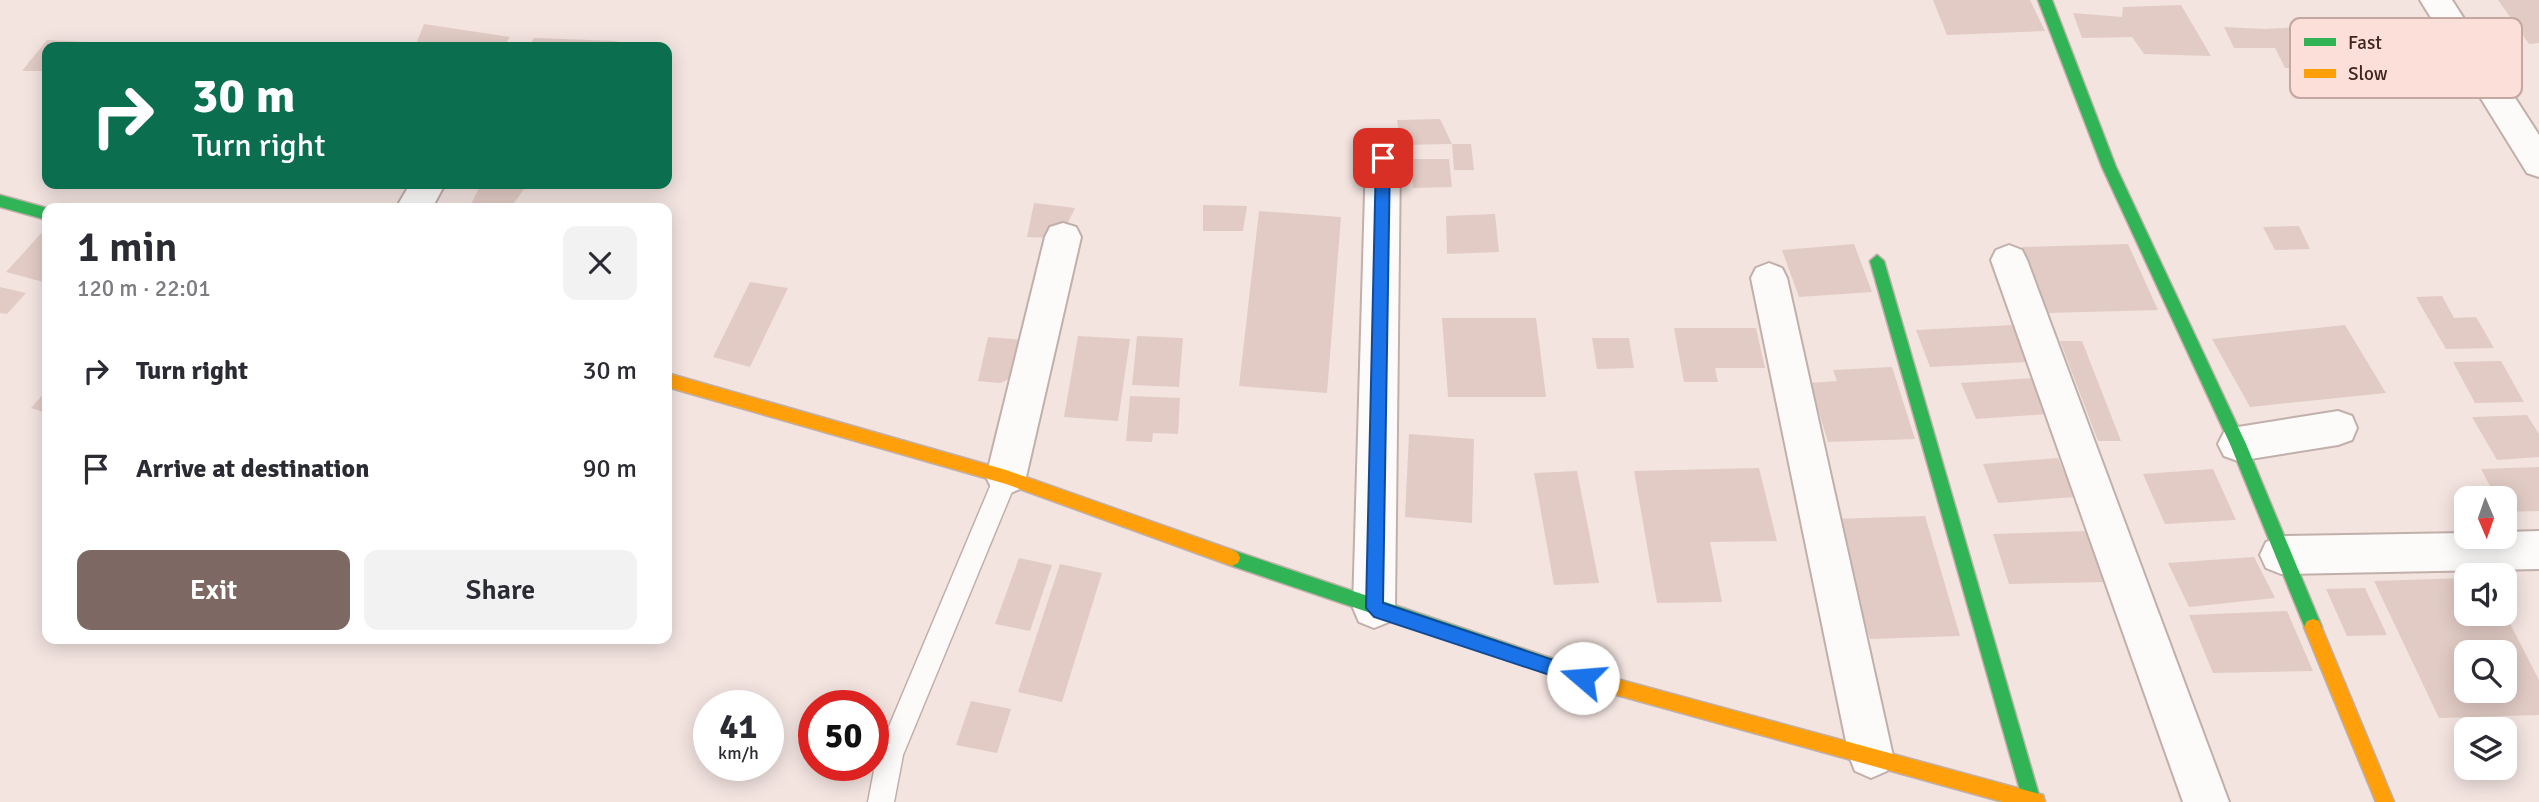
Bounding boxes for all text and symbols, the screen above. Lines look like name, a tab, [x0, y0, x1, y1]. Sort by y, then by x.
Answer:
legend	[2290, 18, 2522, 98]
text: Fast	[2348, 31, 2382, 55]
text: Slow	[2348, 62, 2388, 86]
text: 30 m	[192, 66, 295, 126]
icon: right	[77, 70, 168, 161]
text: Turn right	[192, 126, 325, 165]
pin	[1353, 128, 1413, 188]
icon: arrive	[1364, 139, 1402, 177]
text: 1 min	[77, 222, 178, 273]
button: close	[563, 226, 637, 300]
text: 120 m · 22:01	[77, 274, 211, 303]
icon: right	[77, 352, 115, 390]
text: Turn right	[136, 355, 248, 387]
text: 30 m	[582, 355, 637, 387]
icon: arrive	[77, 450, 115, 488]
text: Arrive at destination	[136, 453, 369, 485]
text: 90 m	[582, 453, 637, 485]
north arrow	[2454, 486, 2516, 550]
map controls	[2454, 486, 2517, 780]
button: Exit	[77, 550, 350, 630]
button: Share	[364, 550, 637, 630]
button: sound	[2454, 563, 2517, 626]
button: search	[2454, 640, 2517, 703]
position arrow	[1546, 641, 1620, 715]
speed limit sign: 50	[798, 690, 889, 781]
text: 41	[720, 705, 757, 748]
button: layers	[2454, 717, 2517, 780]
text: km/h	[718, 742, 759, 764]

